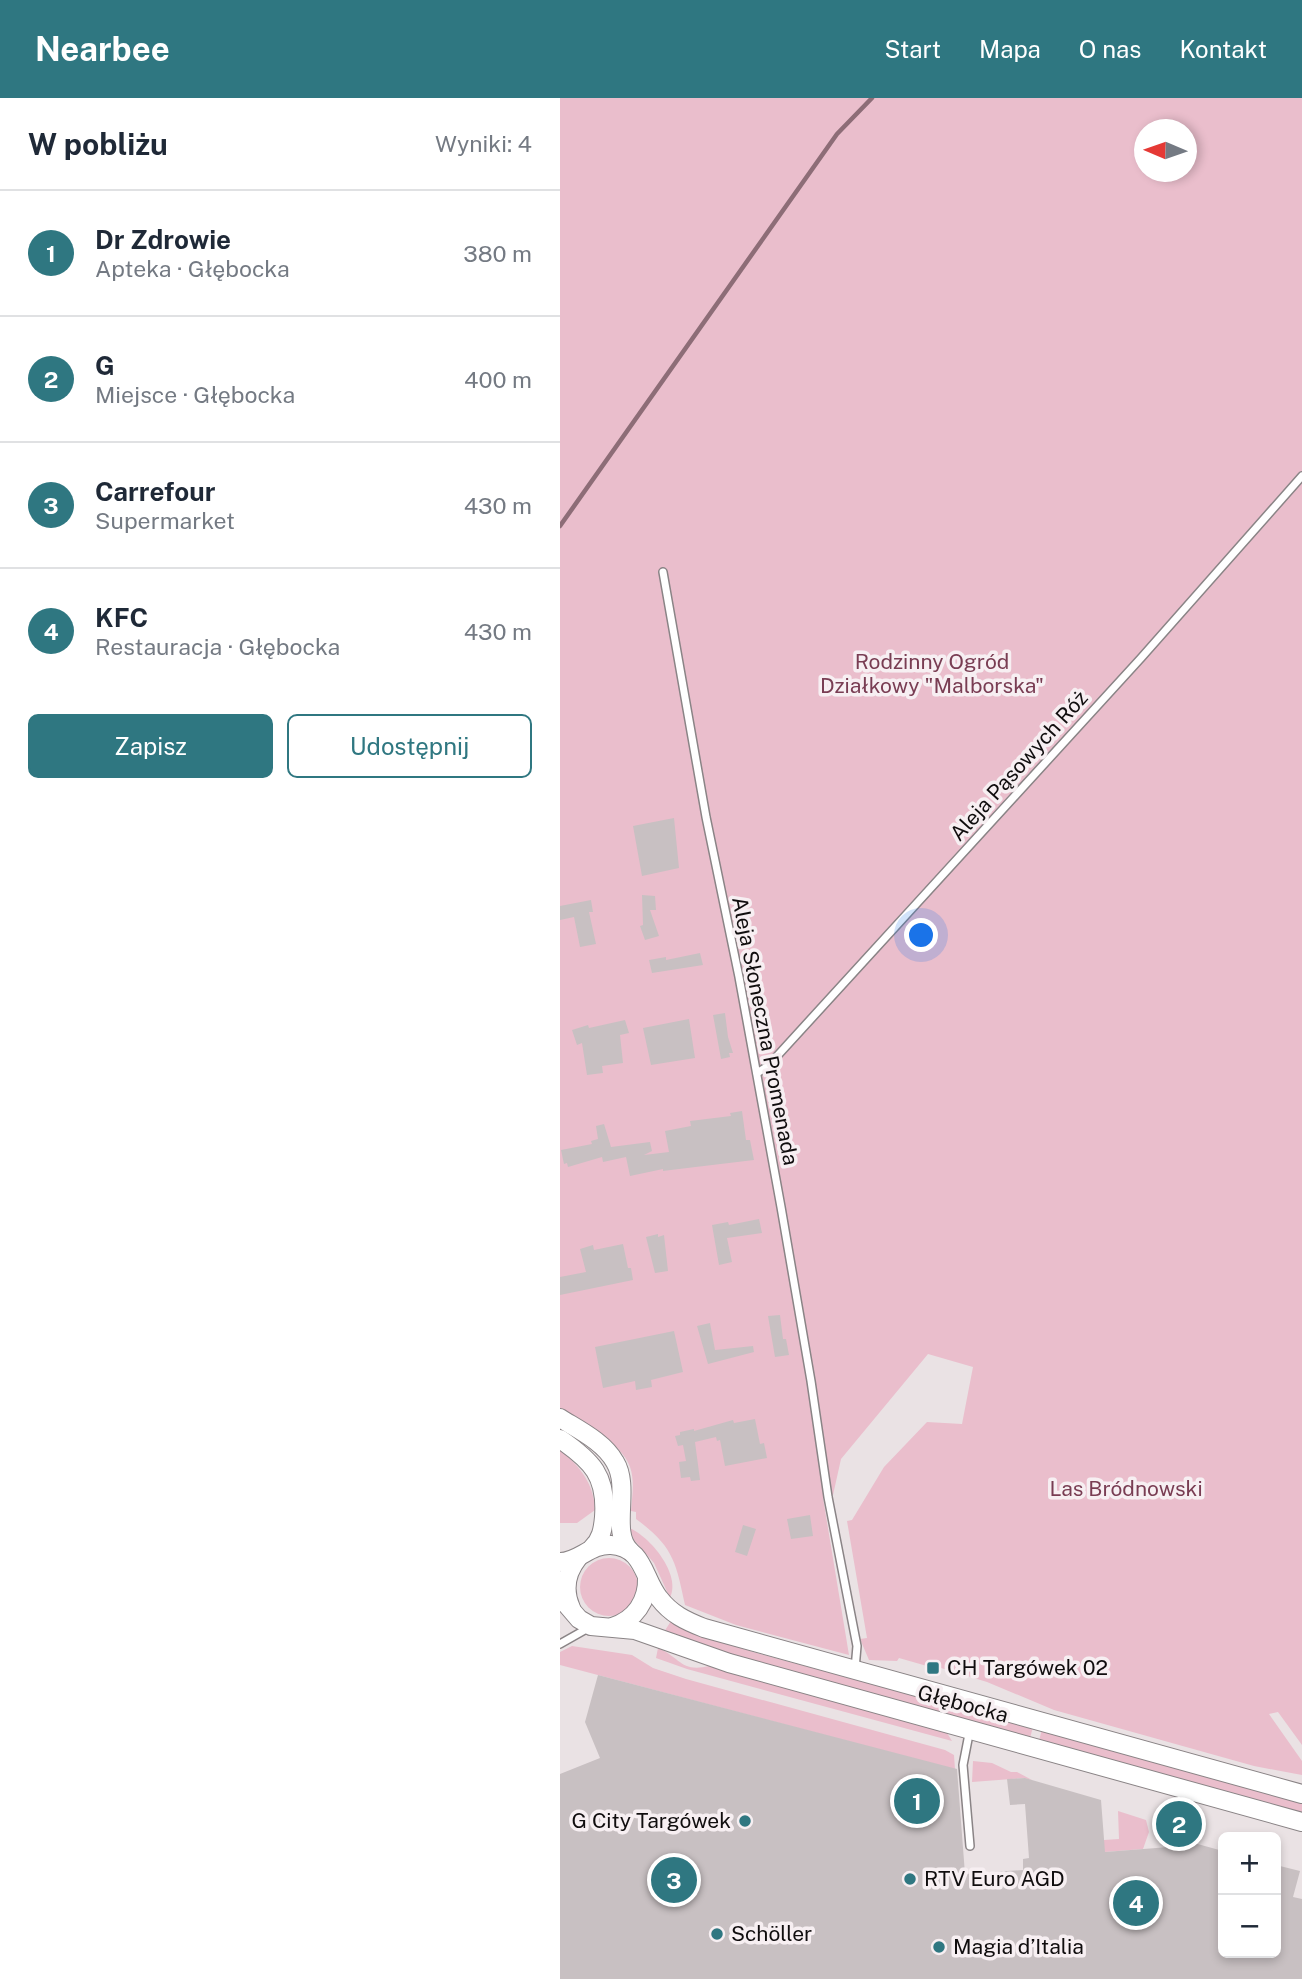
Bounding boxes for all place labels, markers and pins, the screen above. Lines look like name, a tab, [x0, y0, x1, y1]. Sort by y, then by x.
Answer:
place label: CH Targówek 02	[947, 1655, 1108, 1680]
marker: CH Targówek 02	[925, 1660, 941, 1676]
pin: 1	[894, 1775, 940, 1827]
pin: 2	[1156, 1798, 1202, 1850]
place label: G City Targówek	[571, 1808, 731, 1833]
marker: G City Targówek	[737, 1813, 753, 1829]
pin: 3	[651, 1854, 697, 1906]
place label: RTV Euro AGD	[924, 1866, 1065, 1891]
marker: RTV Euro AGD	[902, 1871, 918, 1887]
pin: 4	[1113, 1877, 1159, 1929]
place label: Schöller	[731, 1921, 812, 1946]
marker: Schöller	[709, 1926, 725, 1942]
place label: Magia d’Italia	[953, 1934, 1084, 1959]
marker: Magia d’Italia	[931, 1939, 947, 1955]

